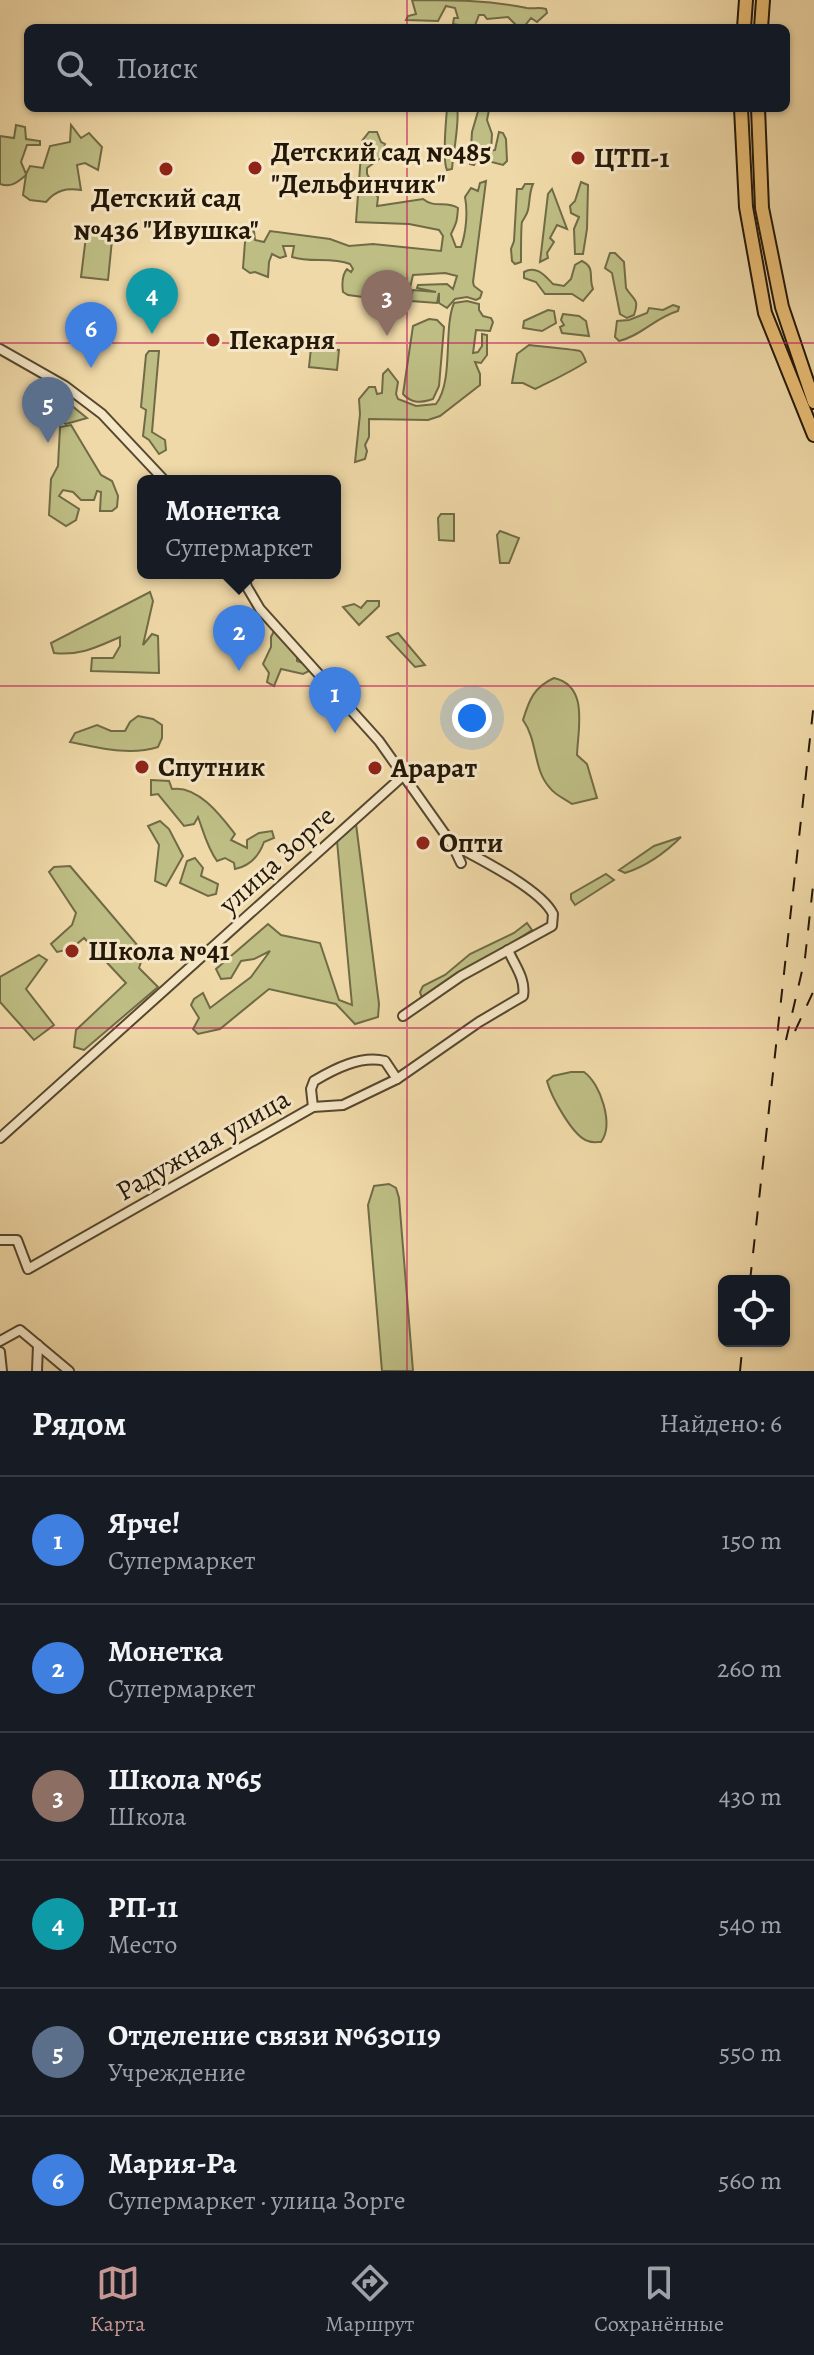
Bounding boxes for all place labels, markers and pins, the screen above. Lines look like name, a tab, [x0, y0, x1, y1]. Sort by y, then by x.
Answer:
place label: Детский сад №485 "Дельфинчик"	[271, 133, 492, 203]
place label: ЦТП-1	[594, 139, 670, 177]
marker: ЦТП-1	[569, 149, 587, 167]
marker: Детский сад №485 "Дельфинчик"	[246, 159, 264, 177]
marker: Детский сад №436 "Ивушка"	[157, 160, 175, 178]
place label: Детский сад №436 "Ивушка"	[73, 179, 259, 249]
pin: 4	[126, 268, 178, 334]
pin: 3	[361, 270, 413, 336]
pin: 6	[65, 302, 117, 368]
place label: Пекарня	[229, 321, 335, 359]
marker: Пекарня	[204, 331, 222, 349]
pin: 5	[22, 377, 74, 443]
pin: 2	[213, 605, 265, 671]
pin: 1	[309, 667, 361, 733]
place label: Спутник	[158, 748, 265, 786]
place label: Арарат	[390, 749, 477, 787]
marker: Спутник	[133, 758, 151, 776]
marker: Арарат	[366, 759, 384, 777]
place label: Опти	[439, 824, 503, 862]
marker: Опти	[414, 834, 432, 852]
place label: Школа №41	[88, 932, 230, 970]
marker: Школа №41	[63, 942, 81, 960]

